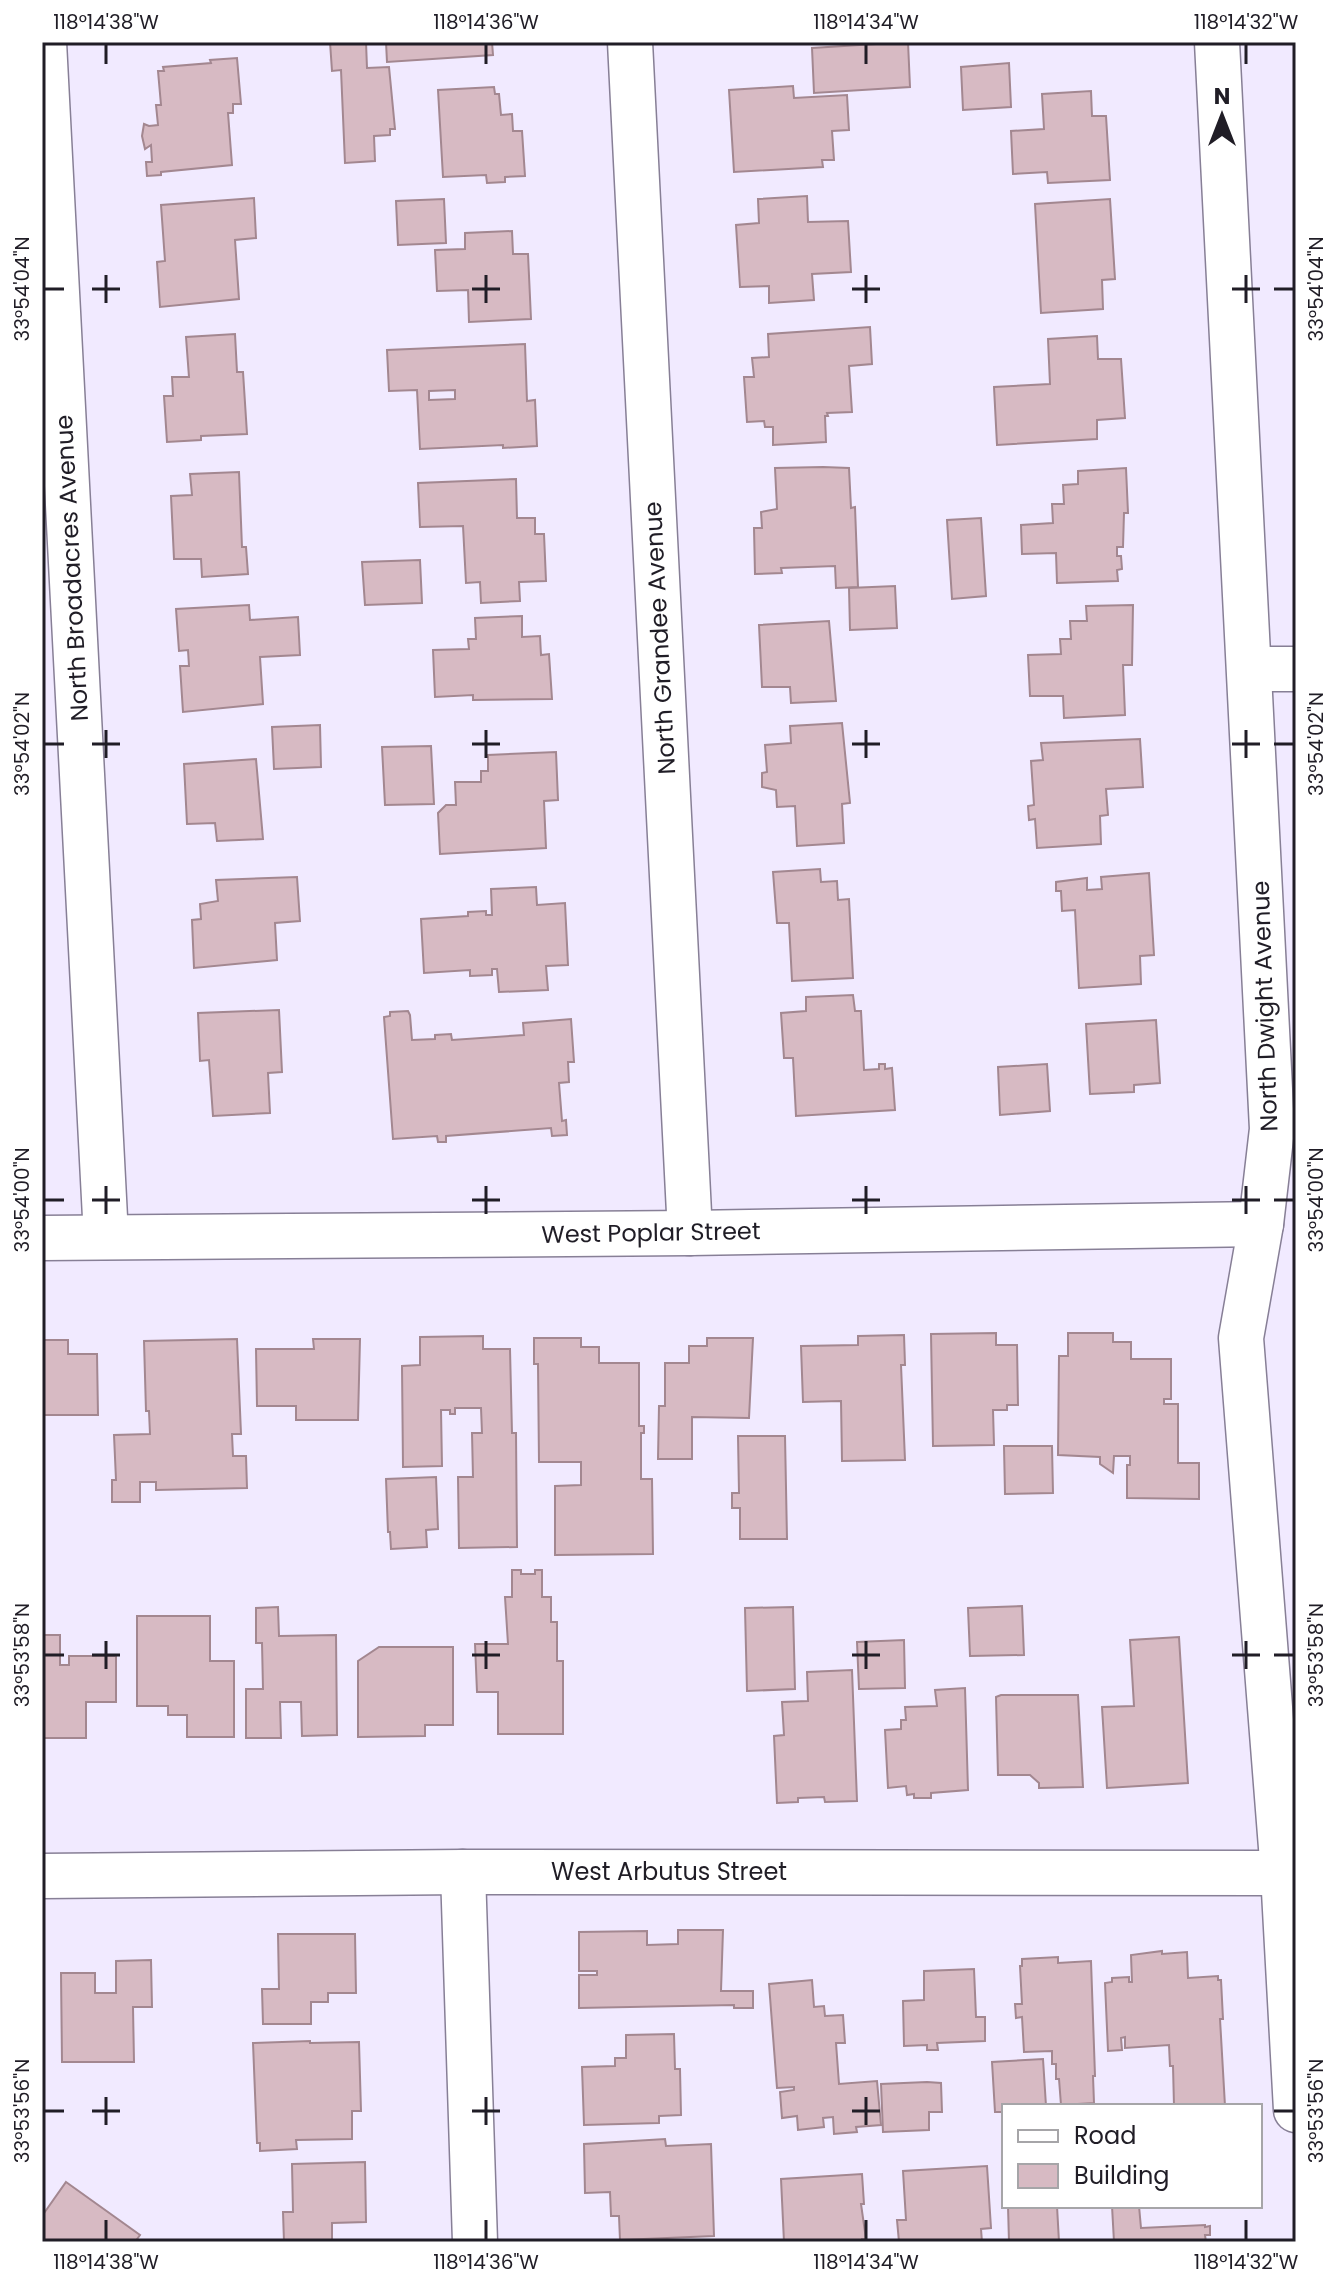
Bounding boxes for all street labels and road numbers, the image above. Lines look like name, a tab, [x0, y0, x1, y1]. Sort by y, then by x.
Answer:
street label: North Broadacres Avenue	[47, 414, 96, 722]
street label: North Grandee Avenue	[636, 501, 683, 775]
street label: North Dwight Avenue	[1244, 880, 1285, 1132]
street label: West Poplar Street	[541, 1214, 761, 1251]
street label: West Arbutus Street	[551, 1855, 787, 1888]

